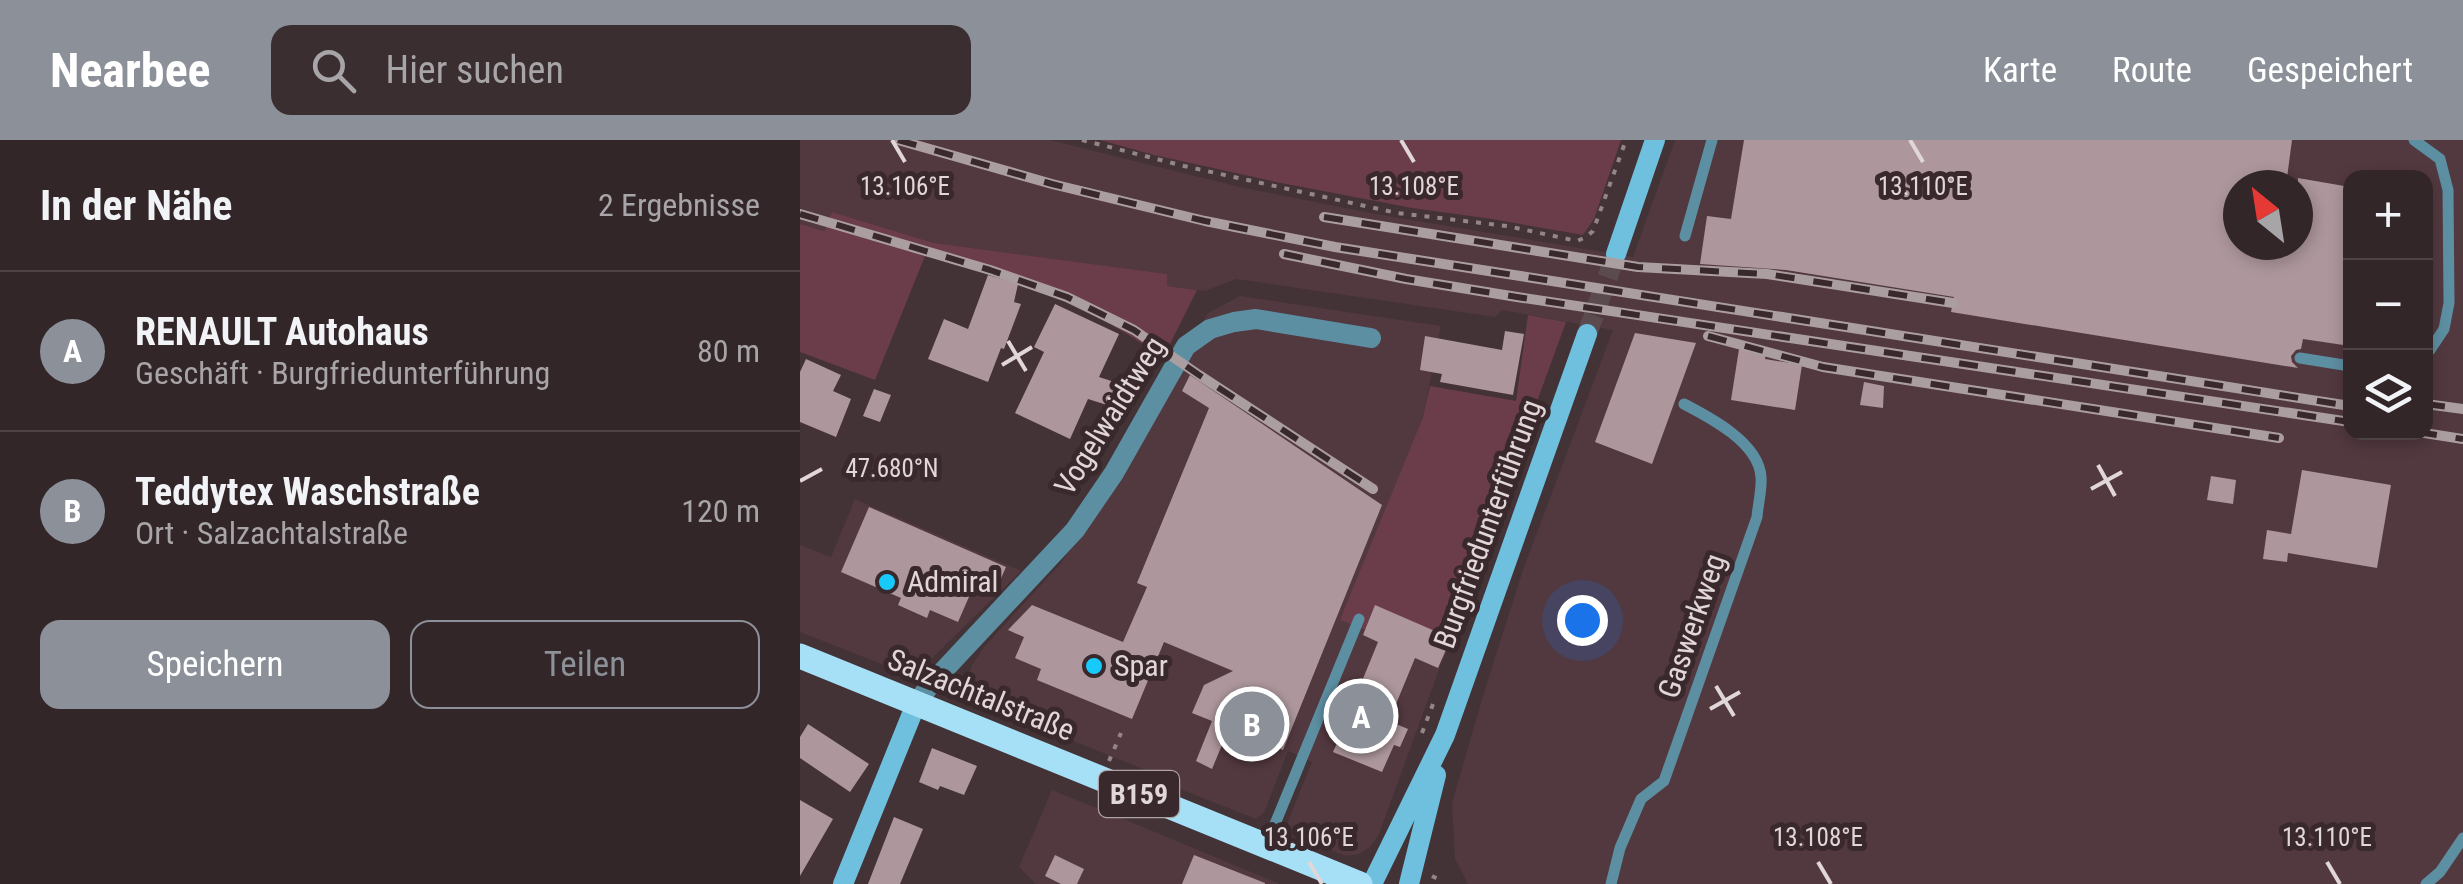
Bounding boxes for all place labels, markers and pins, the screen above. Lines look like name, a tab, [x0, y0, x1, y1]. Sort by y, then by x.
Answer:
place label: Admiral	[907, 564, 998, 599]
marker: Admiral	[876, 571, 898, 593]
place label: Spar	[1114, 648, 1168, 683]
marker: Spar	[1083, 655, 1105, 677]
pin: A	[1328, 678, 1394, 754]
pin: B	[1220, 686, 1284, 762]

